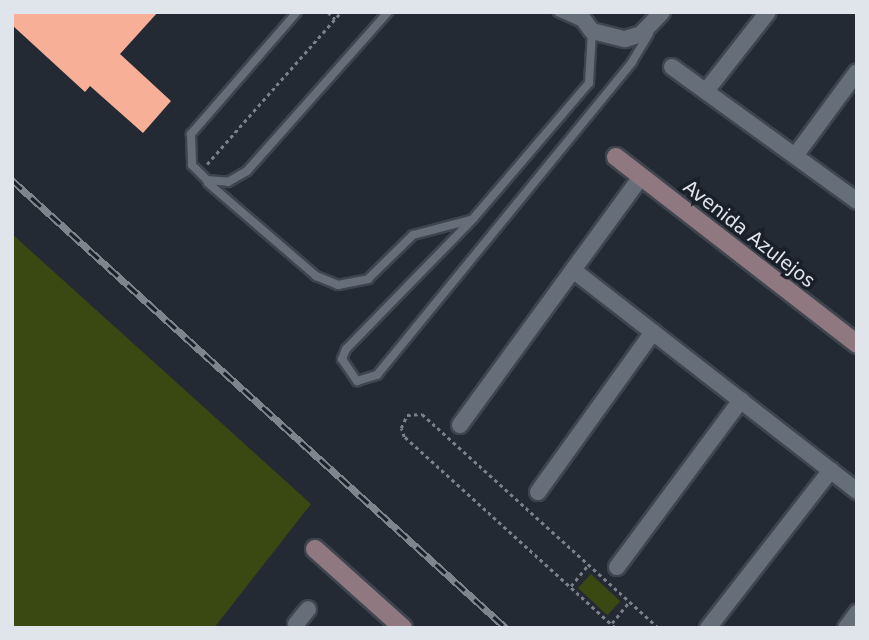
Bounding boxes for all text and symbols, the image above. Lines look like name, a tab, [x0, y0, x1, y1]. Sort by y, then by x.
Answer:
street label: Avenida Azulejos	[679, 176, 819, 292]

